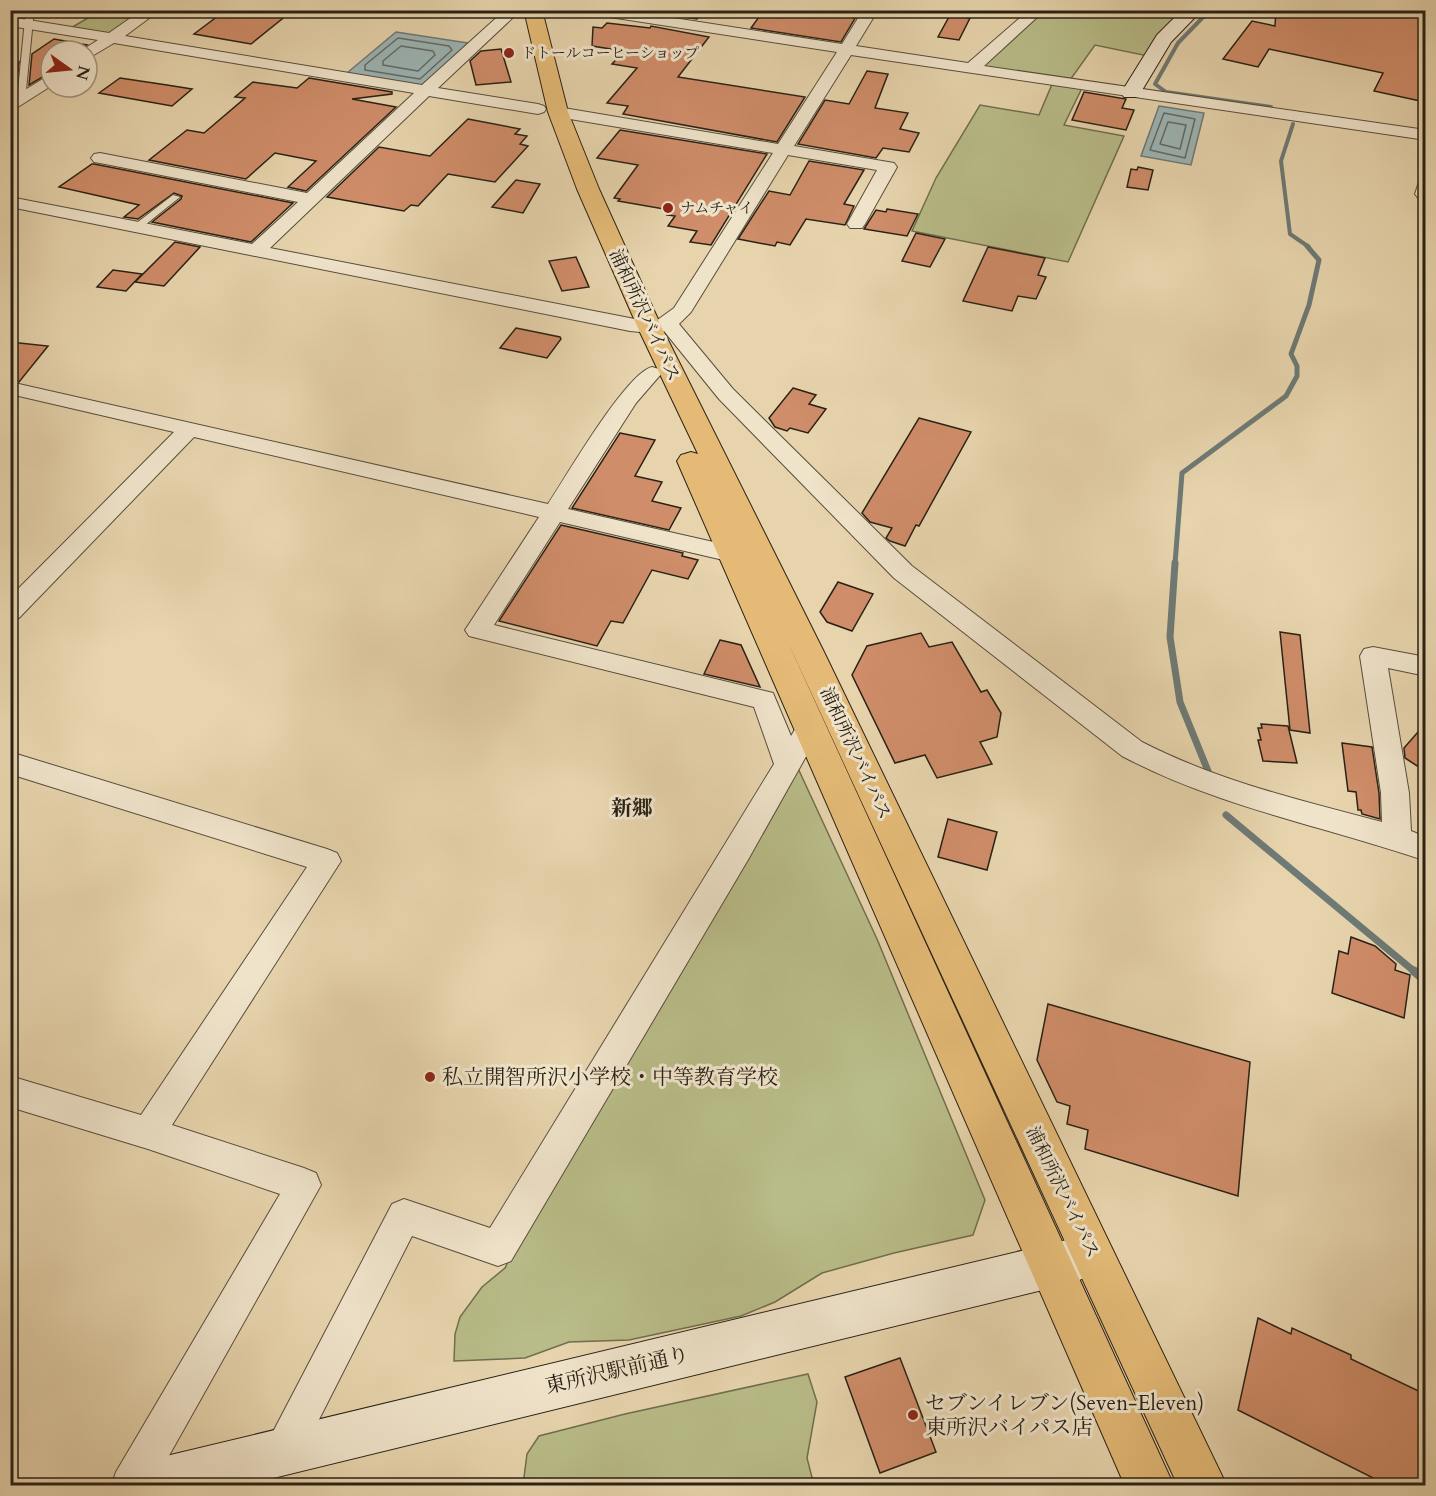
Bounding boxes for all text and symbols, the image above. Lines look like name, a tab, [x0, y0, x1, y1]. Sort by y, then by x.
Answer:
north arrow	[39, 39, 99, 99]
place label: ドトールコーヒーショップ	[521, 43, 700, 63]
marker: ドトールコーヒーショップ	[502, 46, 516, 60]
text: N	[70, 63, 95, 82]
place label: ナムチャイ	[680, 198, 754, 218]
marker: ナムチャイ	[661, 201, 675, 215]
street label: 浦和所沢バイパス	[603, 245, 686, 386]
street label: 浦和所沢バイパス	[814, 683, 897, 824]
district label: 新郷	[611, 794, 653, 823]
place label: 私立開智所沢小学校・中等教育学校	[442, 1063, 778, 1092]
marker: 私立開智所沢小学校・中等教育学校	[423, 1070, 437, 1084]
street label: 浦和所沢バイパス	[1020, 1122, 1105, 1262]
street label: 東所沢駅前通り	[542, 1340, 692, 1401]
place label: セブンイレブン(Seven-Eleven) 東所沢バイパス店	[925, 1389, 1204, 1442]
marker: セブンイレブン(Seven-Eleven) 東所沢バイパス店	[906, 1408, 920, 1422]

